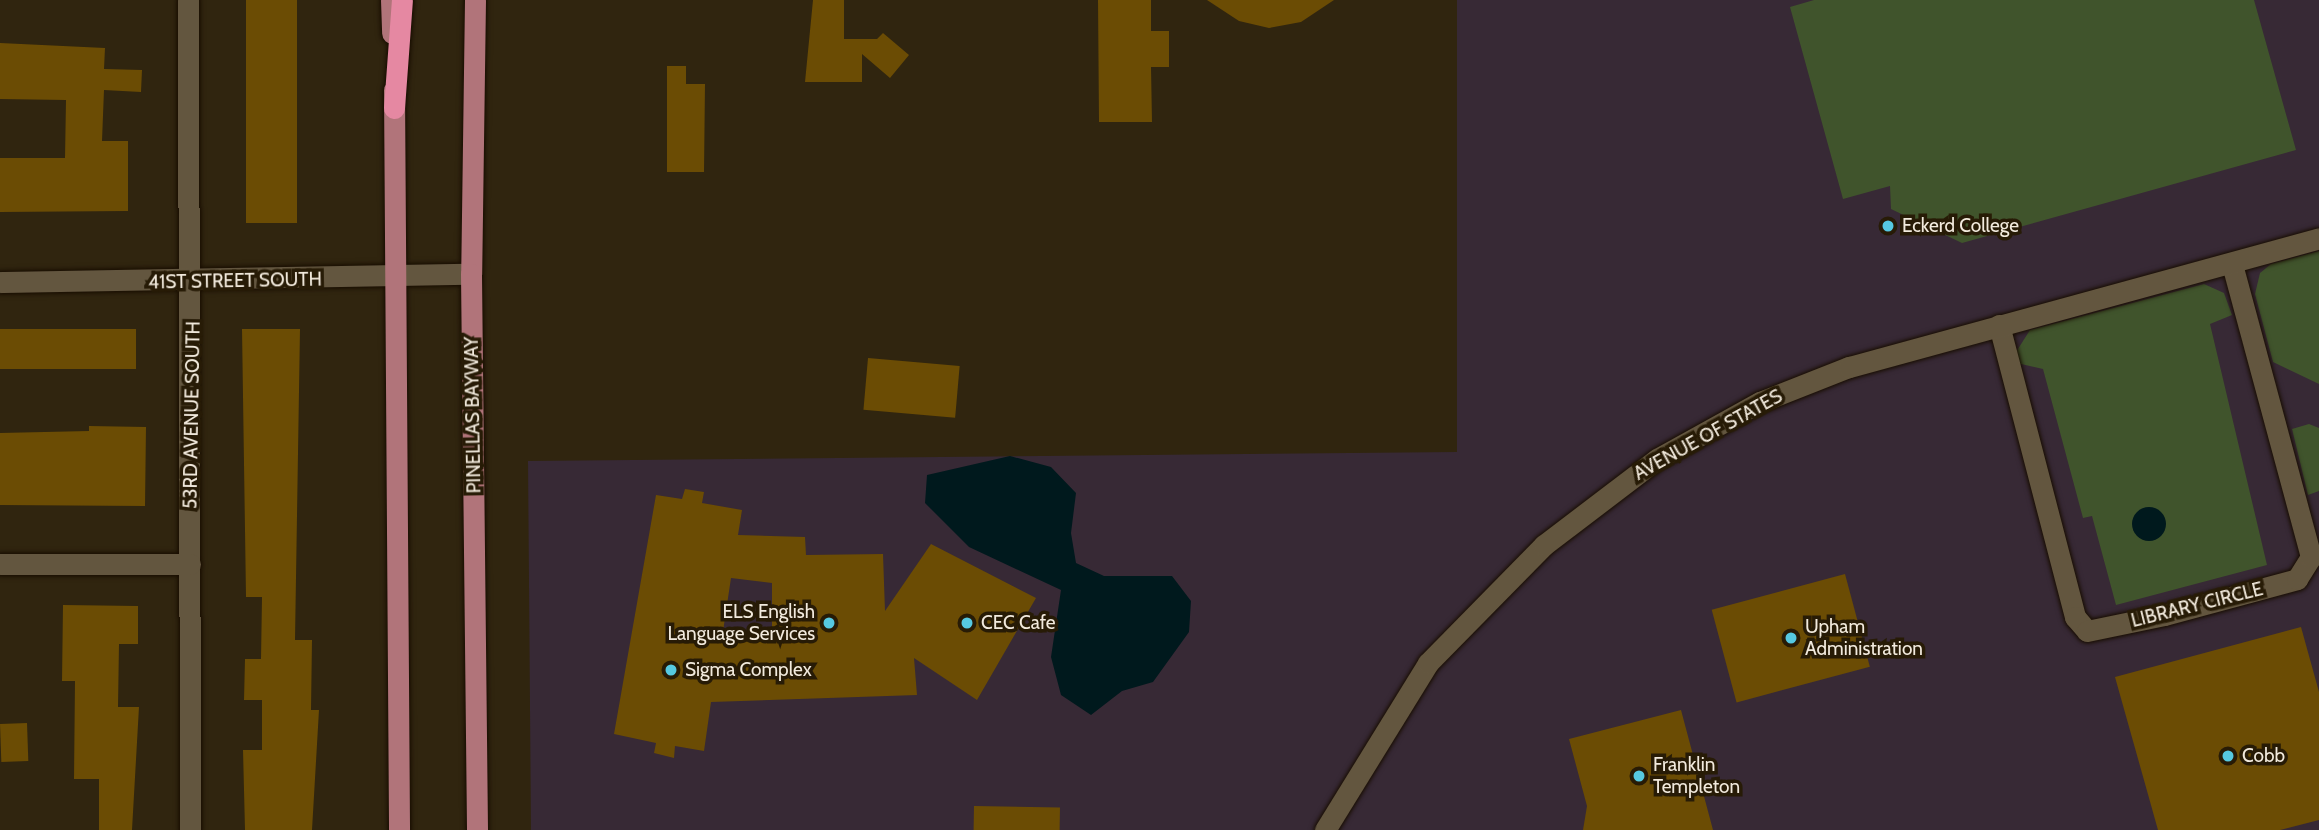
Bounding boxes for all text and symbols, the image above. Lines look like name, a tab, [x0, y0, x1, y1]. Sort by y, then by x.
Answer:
place label: Eckerd College	[1902, 215, 2019, 237]
marker: Eckerd College	[1880, 218, 1896, 234]
street label: 41ST STREET SOUTH	[148, 268, 322, 294]
street label: 53RD AVENUE SOUTH	[179, 321, 205, 509]
street label: PINELLAS BAYWAY	[460, 336, 486, 494]
street label: AVENUE OF STATES	[1630, 385, 1786, 485]
street label: LIBRARY CIRCLE	[2129, 578, 2265, 632]
place label: ELS English Language Services	[667, 601, 815, 645]
place label: CEC Cafe	[981, 612, 1056, 634]
marker: ELS English Language Services	[821, 615, 837, 631]
marker: CEC Cafe	[959, 615, 975, 631]
place label: Upham Administration	[1805, 616, 1923, 660]
marker: Upham Administration	[1783, 630, 1799, 646]
place label: Sigma Complex	[685, 659, 812, 681]
marker: Sigma Complex	[663, 662, 679, 678]
place label: Cobb	[2242, 745, 2285, 767]
marker: Cobb	[2220, 748, 2236, 764]
place label: Franklin Templeton	[1653, 754, 1740, 798]
marker: Franklin Templeton	[1631, 768, 1647, 784]

